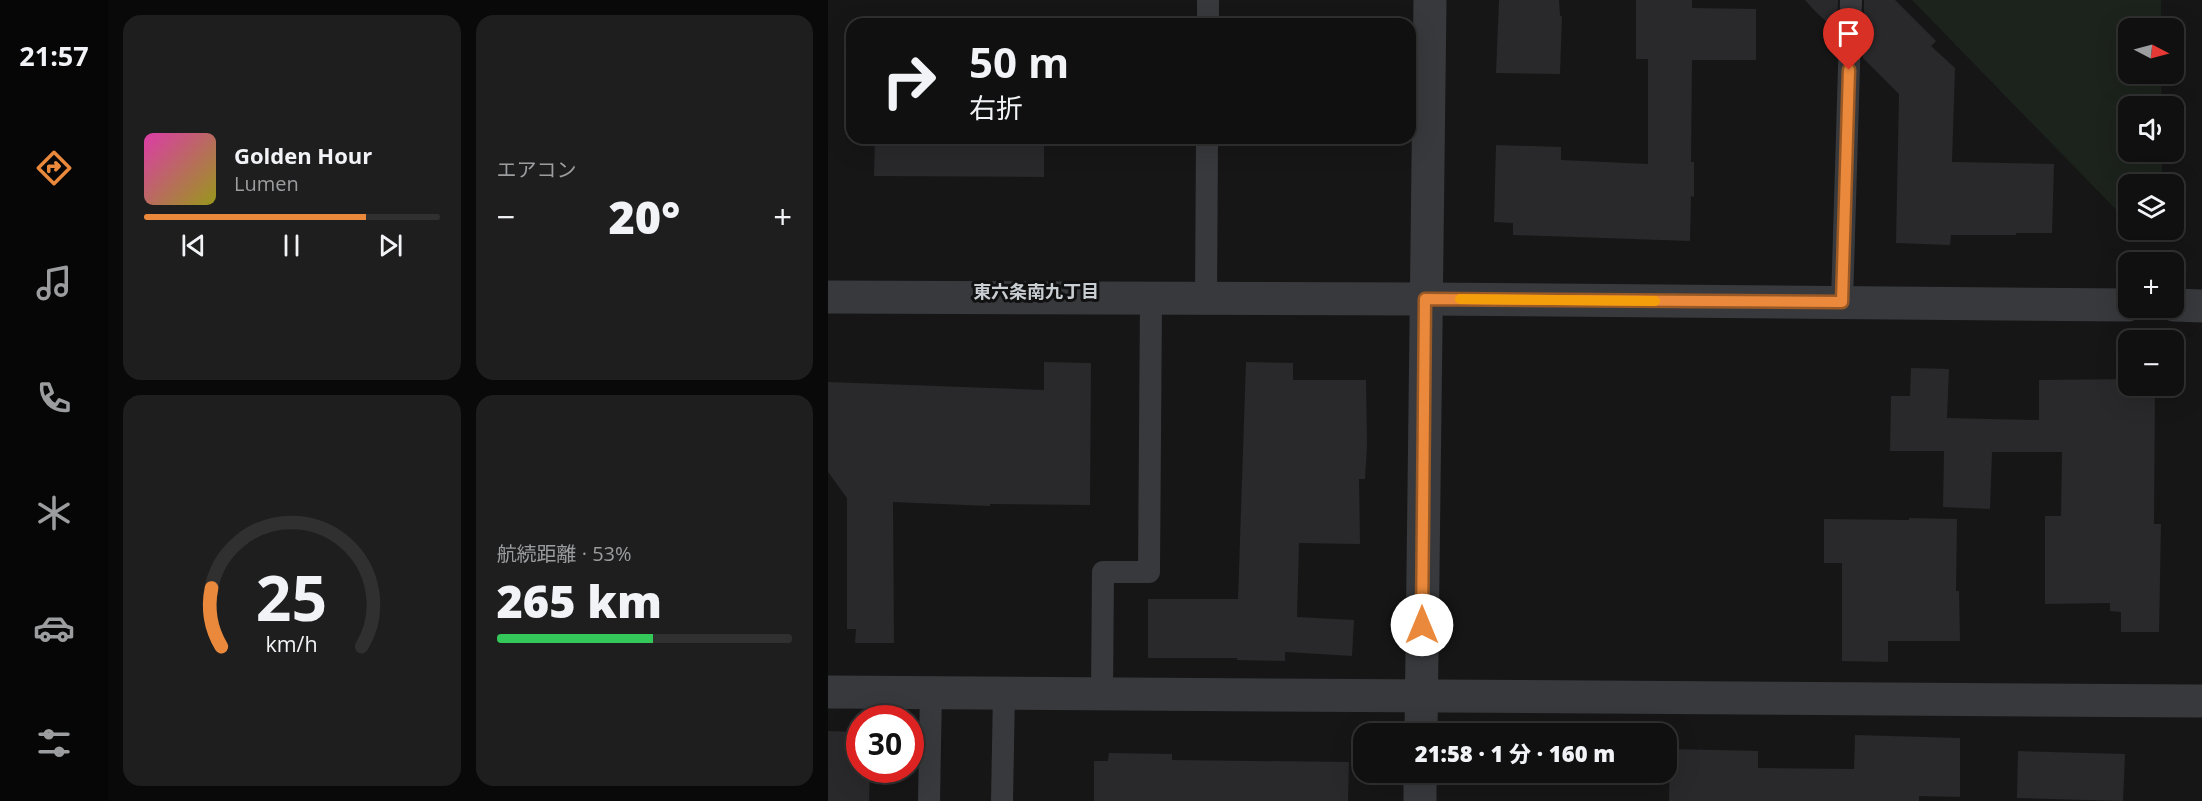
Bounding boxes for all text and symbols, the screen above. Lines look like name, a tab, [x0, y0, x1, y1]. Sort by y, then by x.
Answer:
pin	[1823, 8, 1874, 70]
icon: arrive	[1832, 17, 1865, 50]
north arrow	[2118, 18, 2184, 84]
map controls	[2118, 18, 2184, 396]
text: 50 m	[969, 33, 1069, 90]
text: 21:57	[19, 37, 89, 74]
icon: right	[870, 42, 948, 120]
text: 右折	[969, 89, 1023, 126]
button: sound	[2118, 96, 2184, 162]
text: Golden Hour	[234, 140, 372, 170]
icon: directions	[33, 147, 75, 189]
text: エアコン	[497, 156, 577, 183]
text: Lumen	[234, 170, 299, 197]
button: layers	[2118, 174, 2184, 240]
text: 20°	[608, 186, 680, 247]
text: −	[497, 194, 515, 239]
text: +	[773, 194, 792, 239]
icon: previous	[177, 229, 210, 262]
icon: pause	[275, 229, 308, 262]
icon: next	[374, 229, 407, 262]
button: +	[2118, 252, 2184, 318]
icon: music	[33, 262, 75, 304]
district label: 東六条南九丁目	[973, 279, 1099, 303]
button: −	[2118, 330, 2184, 396]
icon: phone	[33, 377, 75, 419]
icon: climate	[33, 492, 75, 534]
text: 航続距離 · 53%	[497, 540, 632, 567]
text: 25	[256, 554, 327, 639]
text: 265 km	[497, 570, 662, 631]
position arrow	[1390, 593, 1454, 657]
icon: car	[33, 607, 75, 649]
text: km/h	[266, 630, 318, 659]
speed limit sign: 30	[846, 705, 924, 783]
icon: filters	[33, 722, 75, 764]
text: 21:58 · 1 分 · 160 m	[1415, 738, 1615, 768]

